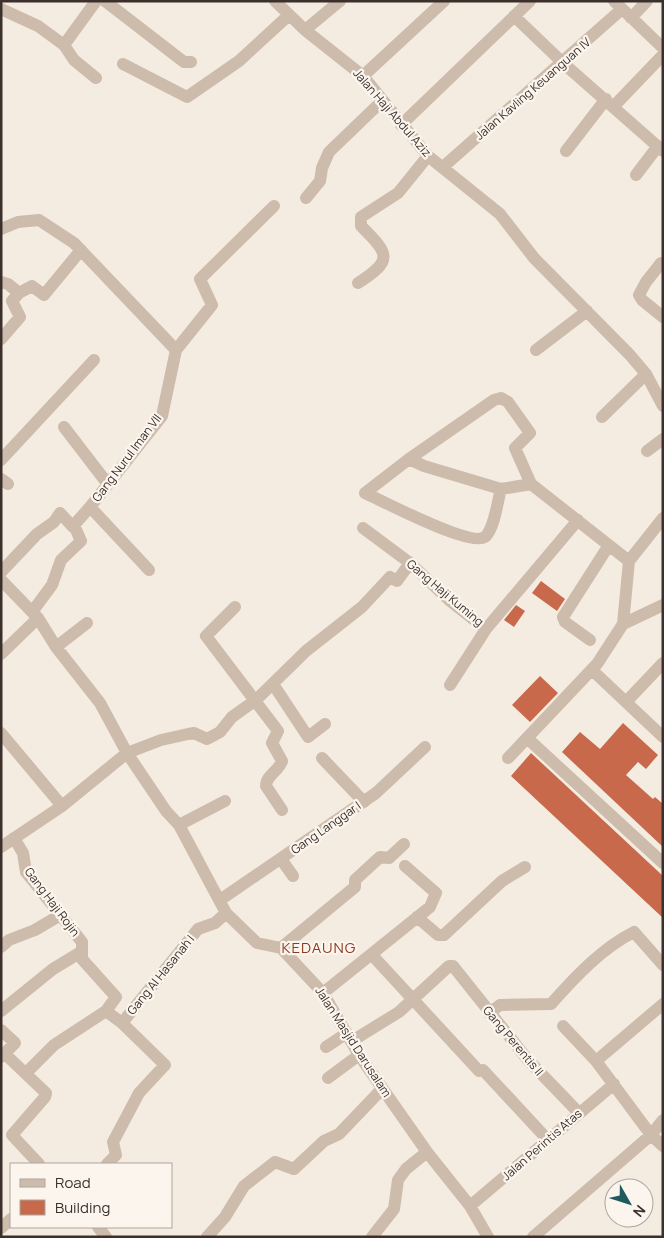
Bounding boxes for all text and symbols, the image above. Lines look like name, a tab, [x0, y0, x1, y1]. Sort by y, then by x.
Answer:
street label: Jalan Kavling Keuanguan IV	[471, 33, 595, 144]
street label: Jalan Haji Abdul Aziz	[349, 65, 435, 160]
street label: Gang Nurul Iman VII	[88, 410, 165, 505]
street label: Gang Haji Kuming	[403, 555, 488, 630]
street label: Gang Langgar I	[287, 797, 364, 858]
street label: Gang Haji Rojin	[21, 864, 84, 940]
street label: Gang Al Hasanah I	[123, 931, 198, 1018]
district label: KEDAUNG	[282, 937, 356, 958]
street label: Jalan Masjid Darusalam	[311, 983, 396, 1100]
street label: Gang Perentis II	[479, 1002, 548, 1079]
street label: Jalan Perintis Atas	[498, 1105, 585, 1184]
legend	[10, 1163, 172, 1228]
text: Road	[55, 1172, 91, 1193]
north arrow	[604, 1178, 654, 1228]
text: Building	[55, 1197, 110, 1218]
text: N	[629, 1202, 650, 1221]

